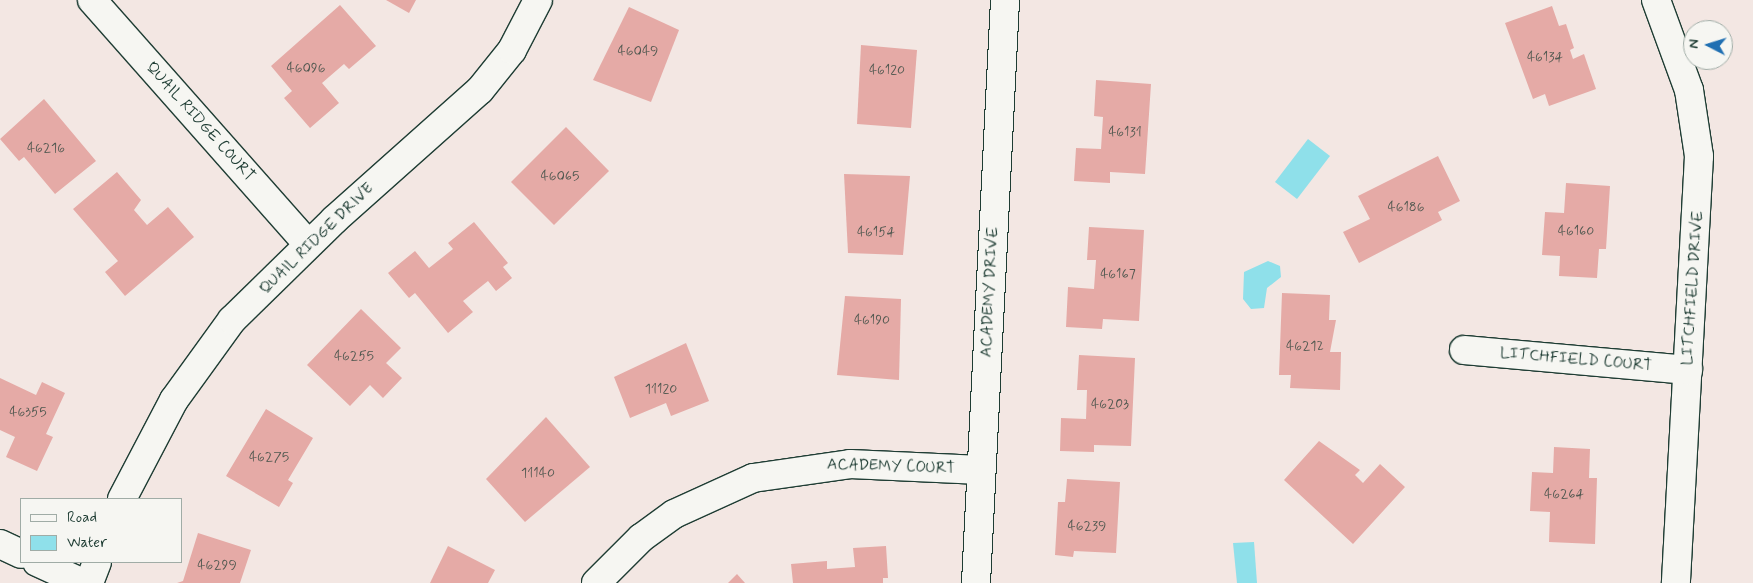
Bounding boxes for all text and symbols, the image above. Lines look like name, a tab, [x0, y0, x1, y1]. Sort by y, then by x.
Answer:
north arrow	[1683, 20, 1733, 70]
text: N	[1685, 38, 1703, 49]
house number: 46049	[618, 43, 658, 59]
house number: 46134	[1527, 49, 1563, 65]
street label: QUAIL RIDGE COURT	[140, 57, 260, 187]
house number: 46096	[287, 60, 325, 76]
house number: 46120	[869, 62, 905, 78]
house number: 46131	[1108, 124, 1142, 140]
house number: 46216	[27, 140, 65, 156]
house number: 46065	[541, 168, 579, 184]
street label: QUAIL RIDGE DRIVE	[254, 177, 380, 301]
house number: 46186	[1388, 199, 1424, 215]
street label: LITCHFIELD DRIVE	[1678, 210, 1708, 366]
house number: 46160	[1558, 223, 1594, 239]
house number: 46154	[857, 224, 895, 240]
street label: ACADEMY DRIVE	[977, 226, 1003, 358]
house number: 46167	[1100, 266, 1136, 282]
house number: 46190	[854, 312, 890, 328]
house number: 46212	[1286, 338, 1324, 354]
street label: LITCHFIELD COURT	[1498, 344, 1654, 376]
house number: 46255	[334, 348, 374, 364]
house number: 11120	[645, 381, 677, 397]
house number: 46203	[1091, 396, 1129, 412]
house number: 46355	[9, 404, 47, 420]
house number: 46275	[249, 449, 289, 465]
street label: ACADEMY COURT	[825, 455, 957, 479]
house number: 11140	[521, 465, 555, 481]
house number: 46264	[1544, 486, 1584, 502]
legend	[20, 498, 182, 563]
text: Road	[67, 508, 97, 528]
house number: 46239	[1068, 518, 1106, 534]
text: Water	[67, 533, 107, 553]
house number: 46299	[197, 557, 237, 573]

